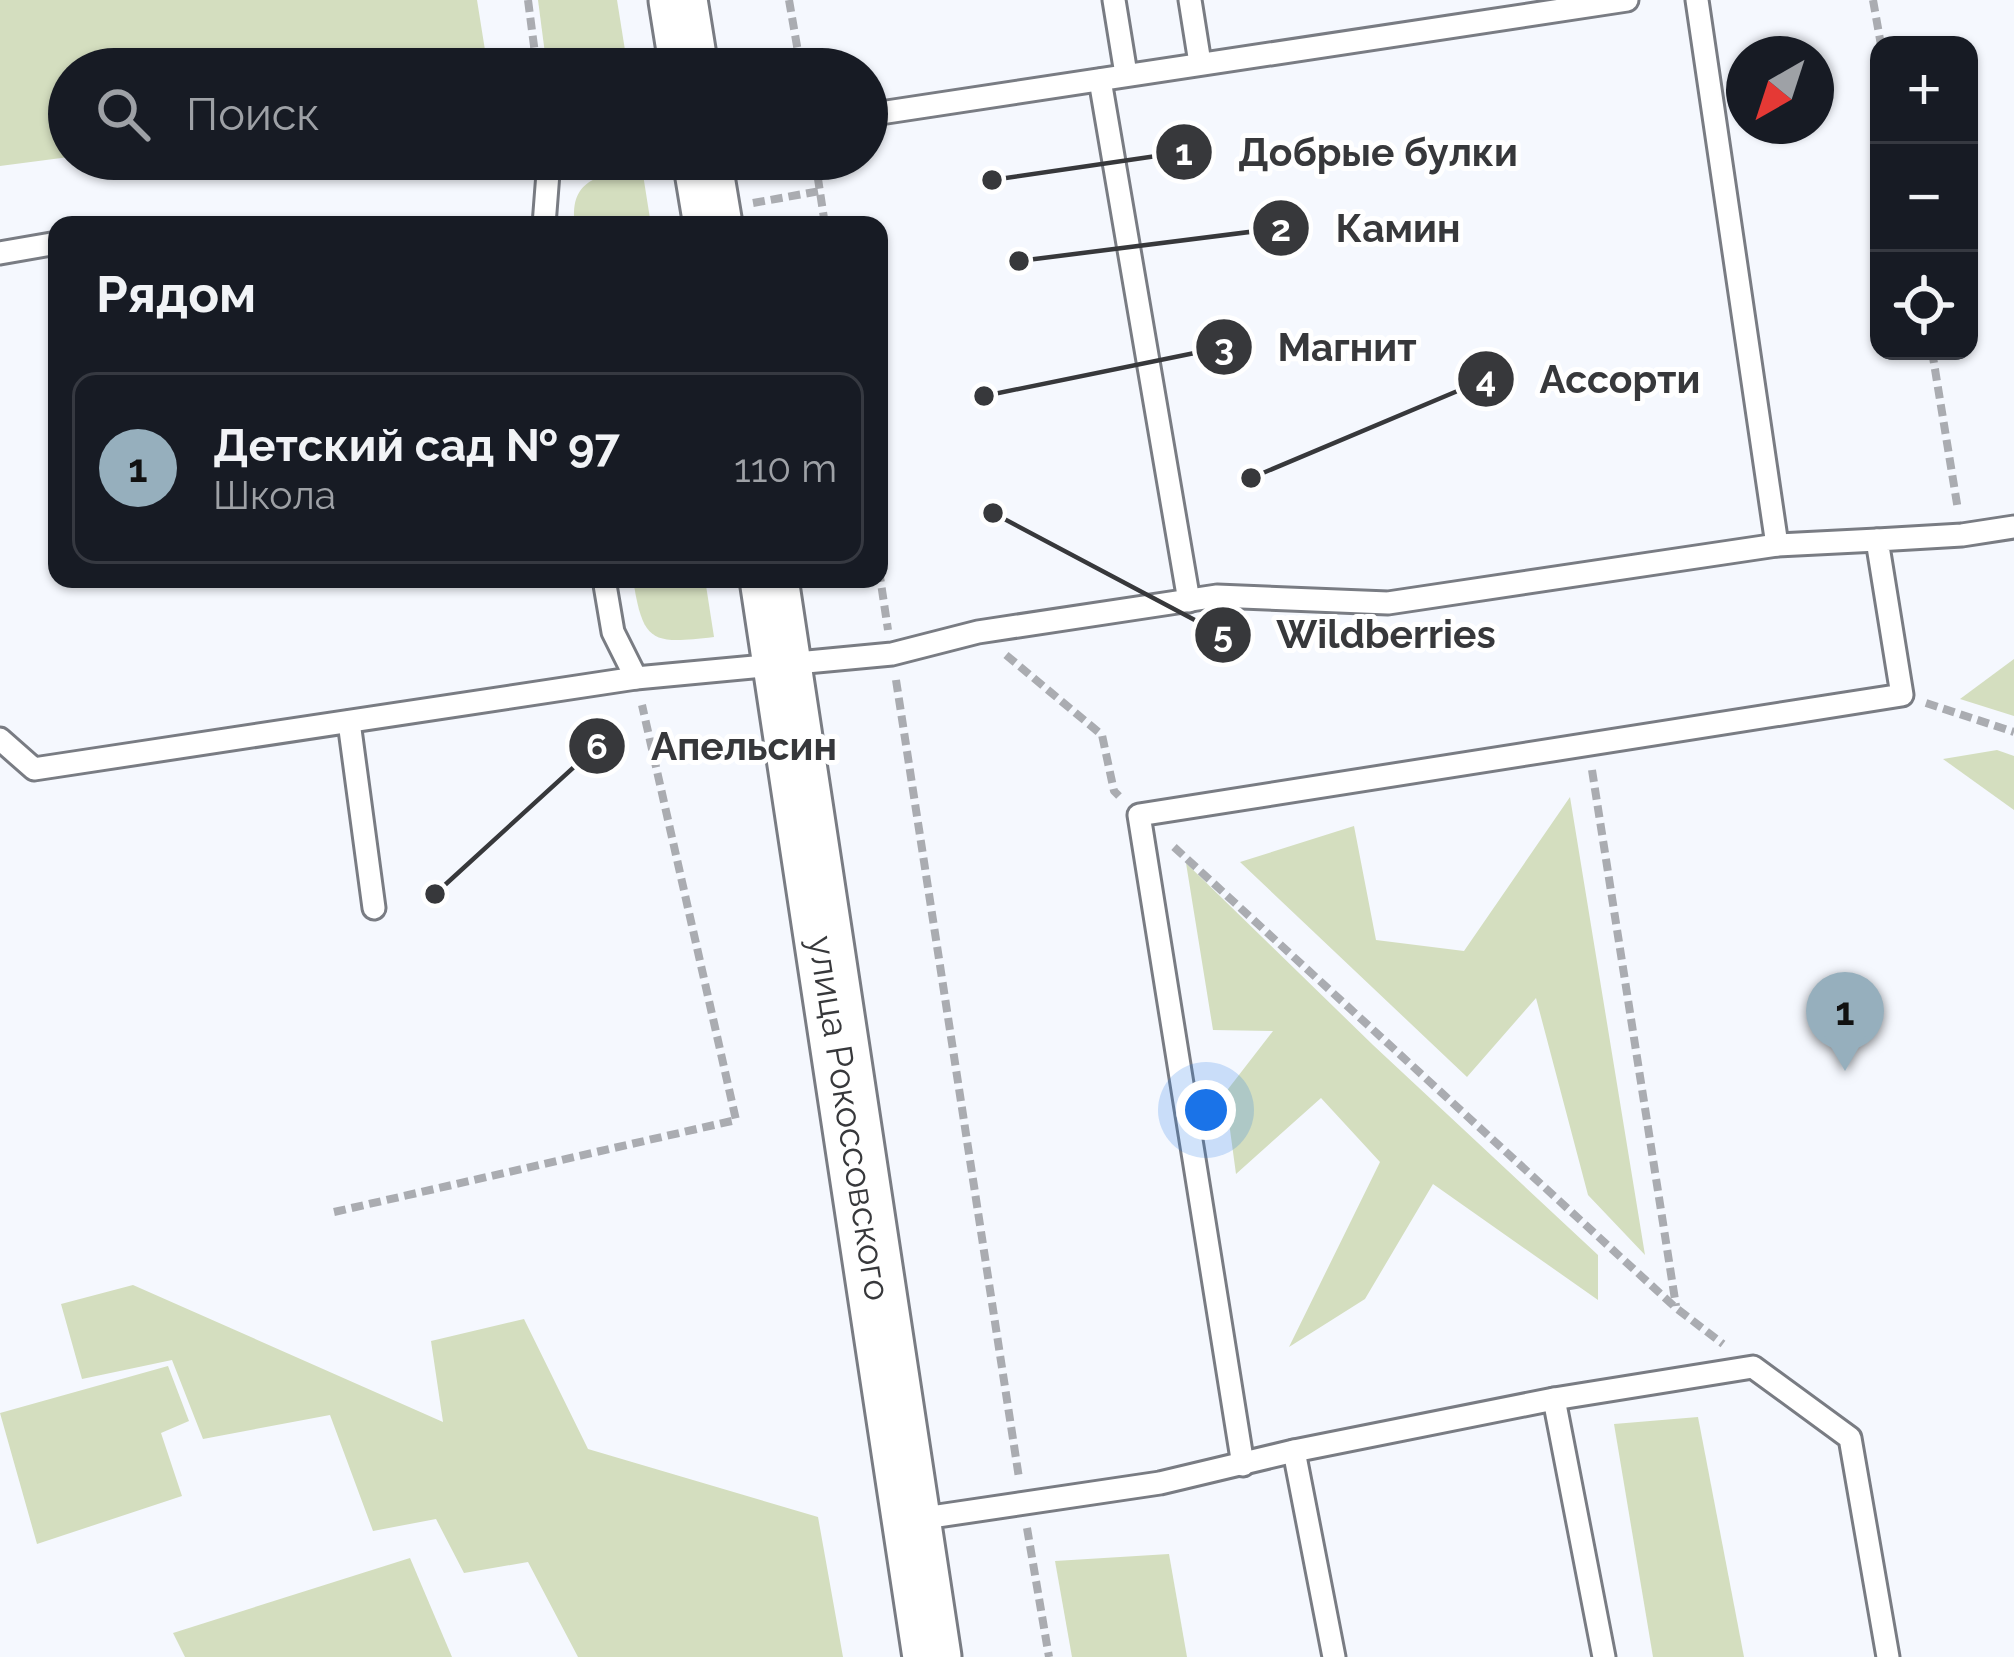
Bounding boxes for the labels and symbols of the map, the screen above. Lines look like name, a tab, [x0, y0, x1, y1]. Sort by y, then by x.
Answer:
north arrow	[1726, 36, 1834, 144]
callout: Добрые булки	[1154, 115, 1542, 190]
text: Добрые булки	[1238, 129, 1518, 175]
text: 1	[1175, 131, 1193, 173]
callout: Камин	[1251, 191, 1484, 266]
text: Камин	[1336, 205, 1460, 251]
text: 2	[1271, 207, 1291, 249]
callout: Магнит	[1194, 310, 1441, 385]
text: Магнит	[1277, 324, 1417, 370]
text: 3	[1214, 326, 1234, 368]
callout: Ассорти	[1456, 342, 1725, 417]
text: Ассорти	[1540, 356, 1700, 402]
text: 4	[1476, 358, 1496, 400]
callout: Wildberries	[1193, 597, 1520, 672]
text: Wildberries	[1276, 611, 1496, 657]
text: 5	[1213, 613, 1233, 655]
callout: Апельсин	[567, 709, 861, 784]
text: Апельсин	[651, 723, 837, 769]
text: 6	[586, 725, 608, 767]
street label: улица Рокоссовского	[800, 933, 900, 1303]
pin: 1	[1806, 972, 1884, 1071]
your location	[1176, 1080, 1236, 1140]

